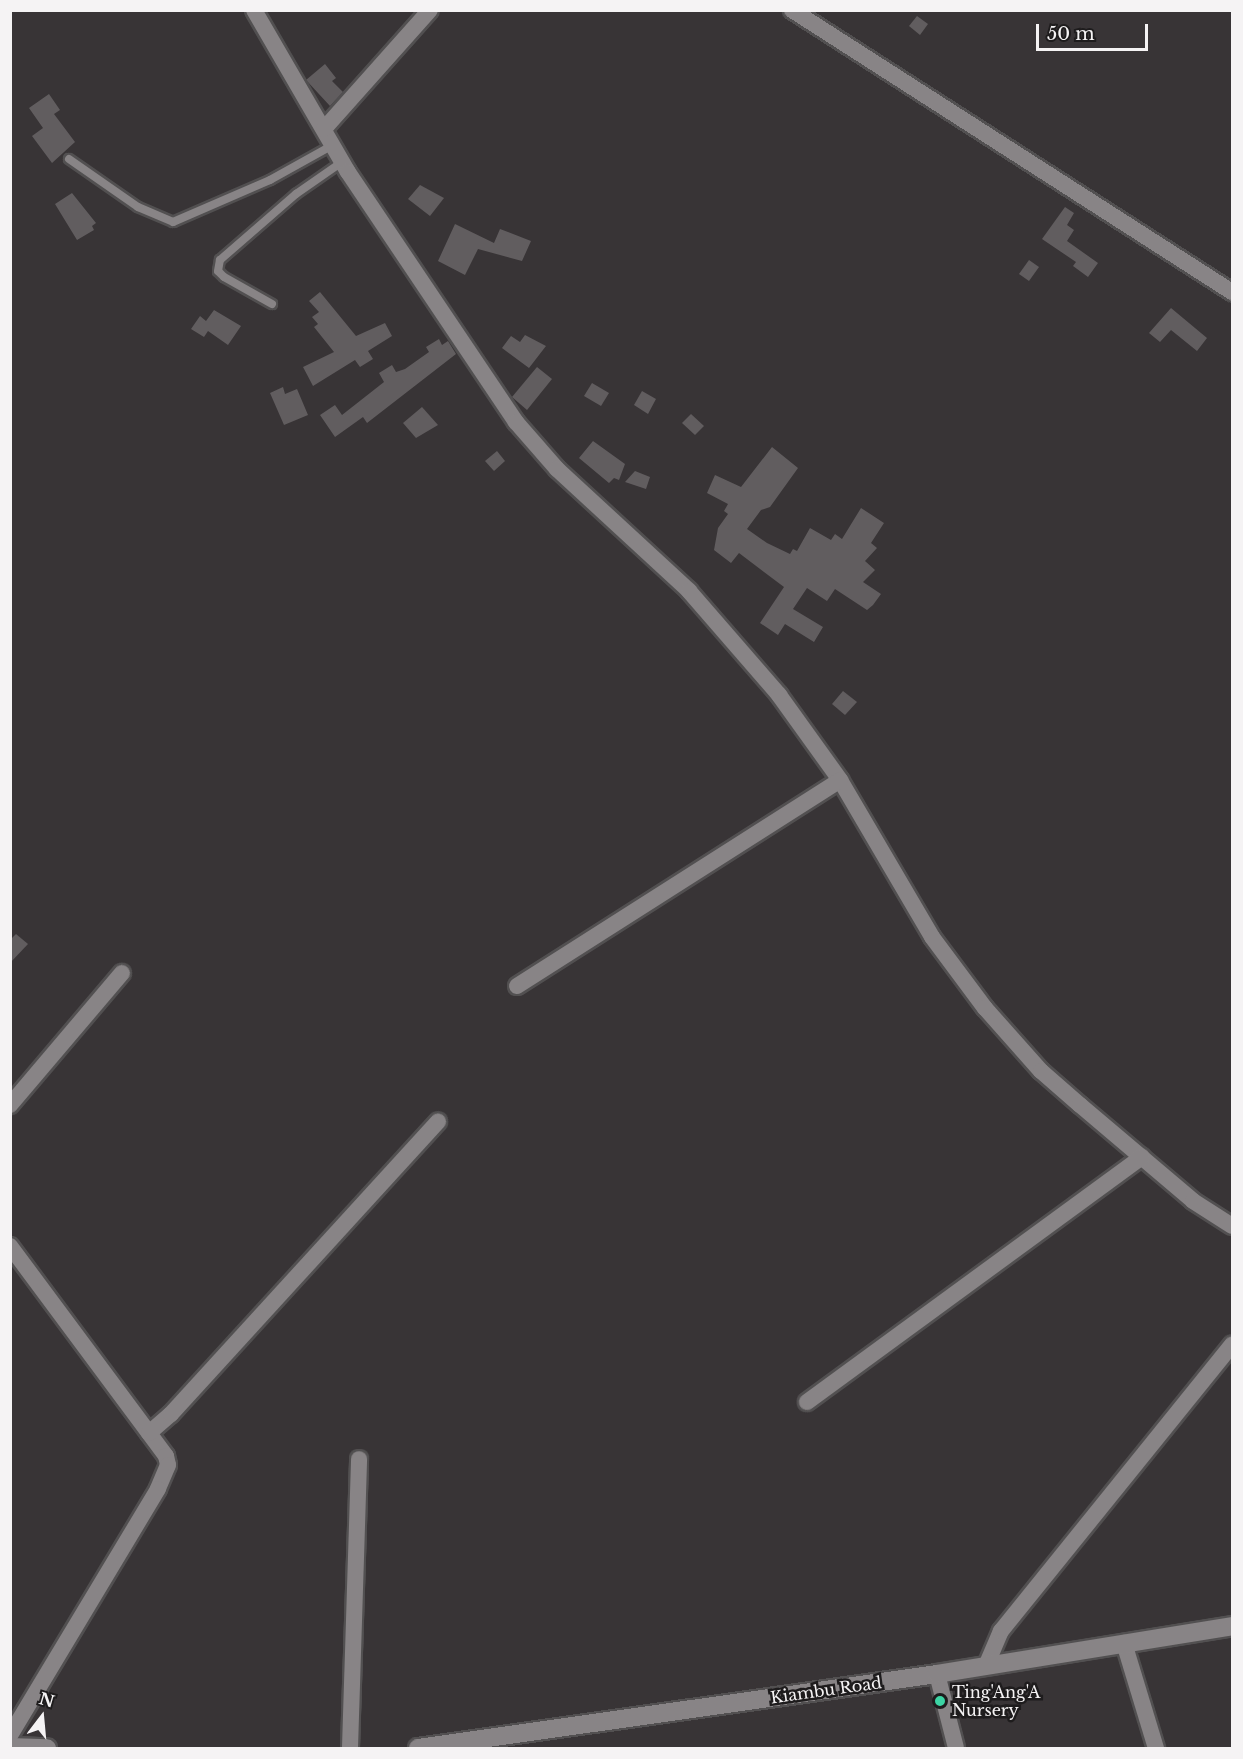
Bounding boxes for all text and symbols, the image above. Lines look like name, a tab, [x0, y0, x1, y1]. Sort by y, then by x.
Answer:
scale bar	[1039, 12, 1152, 50]
text: 50 m	[1047, 23, 1095, 45]
street label: Kiambu Road	[769, 1673, 883, 1707]
place label: Ting'Ang'A Nursery	[952, 1682, 1040, 1720]
north arrow	[12, 1687, 72, 1747]
text: N	[37, 1688, 57, 1711]
marker: Ting'Ang'A Nursery	[933, 1694, 947, 1708]

